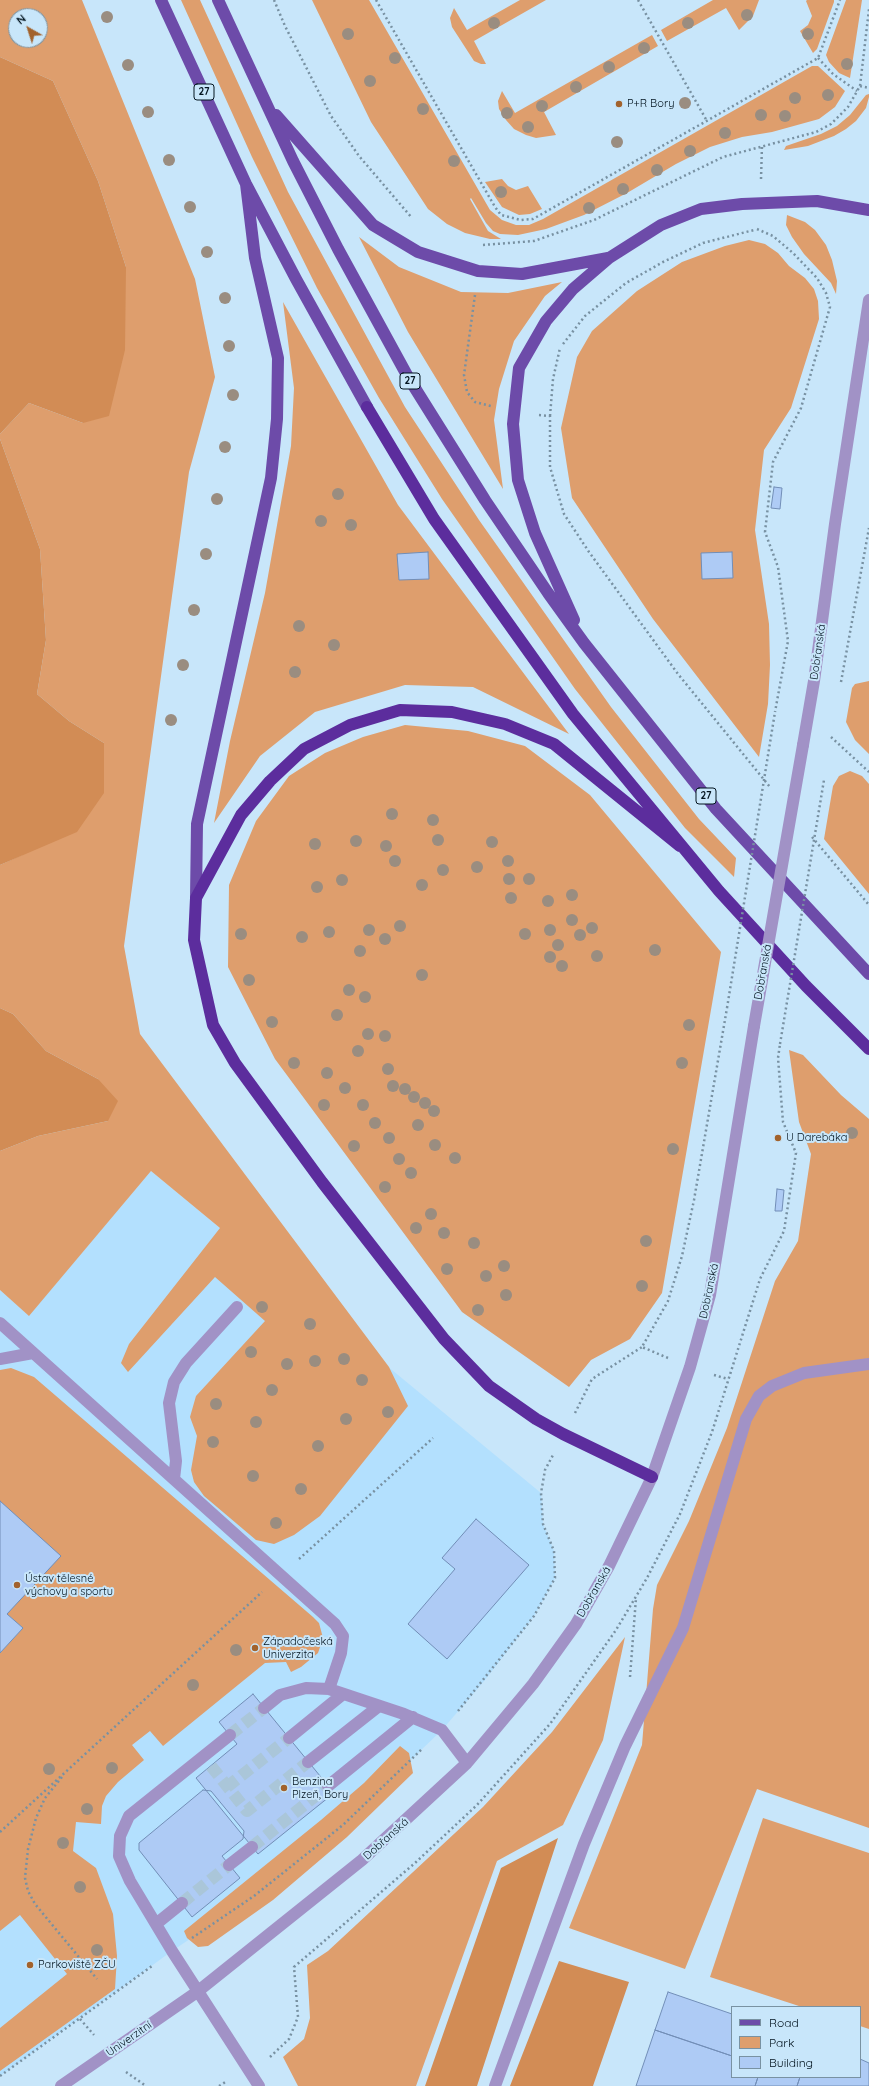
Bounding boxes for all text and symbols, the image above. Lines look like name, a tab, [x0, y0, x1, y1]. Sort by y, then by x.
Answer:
north arrow	[8, 8, 48, 48]
text: N	[14, 11, 29, 27]
road number: 27	[194, 84, 214, 100]
place label: P+R Bory	[627, 97, 674, 111]
marker: P+R Bory	[614, 99, 624, 109]
road number: 27	[400, 373, 420, 389]
street label: Dobřanská	[808, 623, 828, 681]
road number: 27	[696, 788, 716, 804]
street label: Dobřanská	[752, 943, 774, 1001]
place label: U Darebáka	[786, 1131, 847, 1145]
marker: U Darebáka	[773, 1133, 783, 1143]
street label: Dobřanská	[697, 1262, 721, 1320]
street label: Dobřanská	[574, 1564, 614, 1620]
place label: Ústav tělesné výchovy a sportu	[25, 1572, 113, 1598]
marker: Ústav tělesné výchovy a sportu	[12, 1580, 22, 1590]
place label: Západočeská Univerzita	[263, 1635, 333, 1661]
marker: Západočeská Univerzita	[250, 1643, 260, 1653]
place label: Benzina Plzeň, Bory	[292, 1775, 348, 1801]
marker: Benzina Plzeň, Bory	[279, 1783, 289, 1793]
street label: Dobřanská	[361, 1815, 411, 1863]
place label: Parkoviště ZČU	[38, 1958, 116, 1972]
marker: Parkoviště ZČU	[25, 1960, 35, 1970]
legend	[731, 2006, 861, 2078]
text: Road	[769, 2015, 799, 2030]
street label: Univerzitní	[104, 2018, 154, 2060]
text: Park	[769, 2035, 794, 2050]
text: Building	[769, 2055, 813, 2070]

